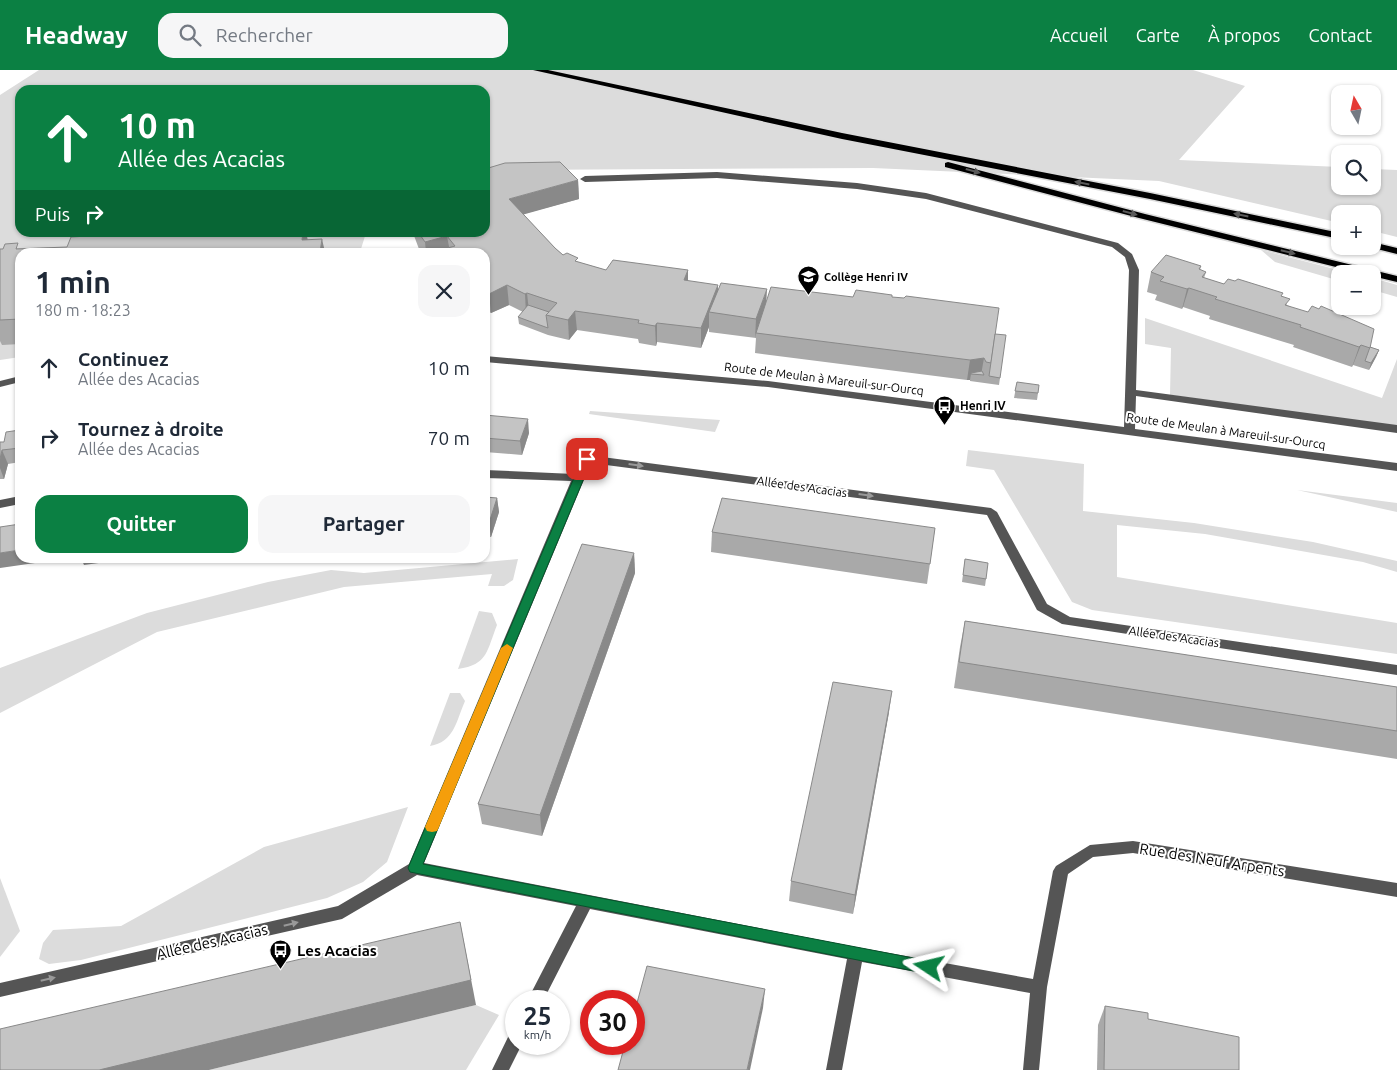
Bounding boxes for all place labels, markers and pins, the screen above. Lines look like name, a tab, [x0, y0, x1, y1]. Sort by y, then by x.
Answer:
school or university icon: Collège Henri IV	[796, 265, 820, 296]
place label: Collège Henri IV	[824, 271, 908, 283]
bus stop icon: Henri IV	[932, 394, 956, 425]
place label: Henri IV	[960, 399, 1006, 412]
pin	[566, 438, 608, 480]
bus stop icon: Les Acacias	[269, 939, 293, 970]
place label: Les Acacias	[297, 942, 377, 959]

